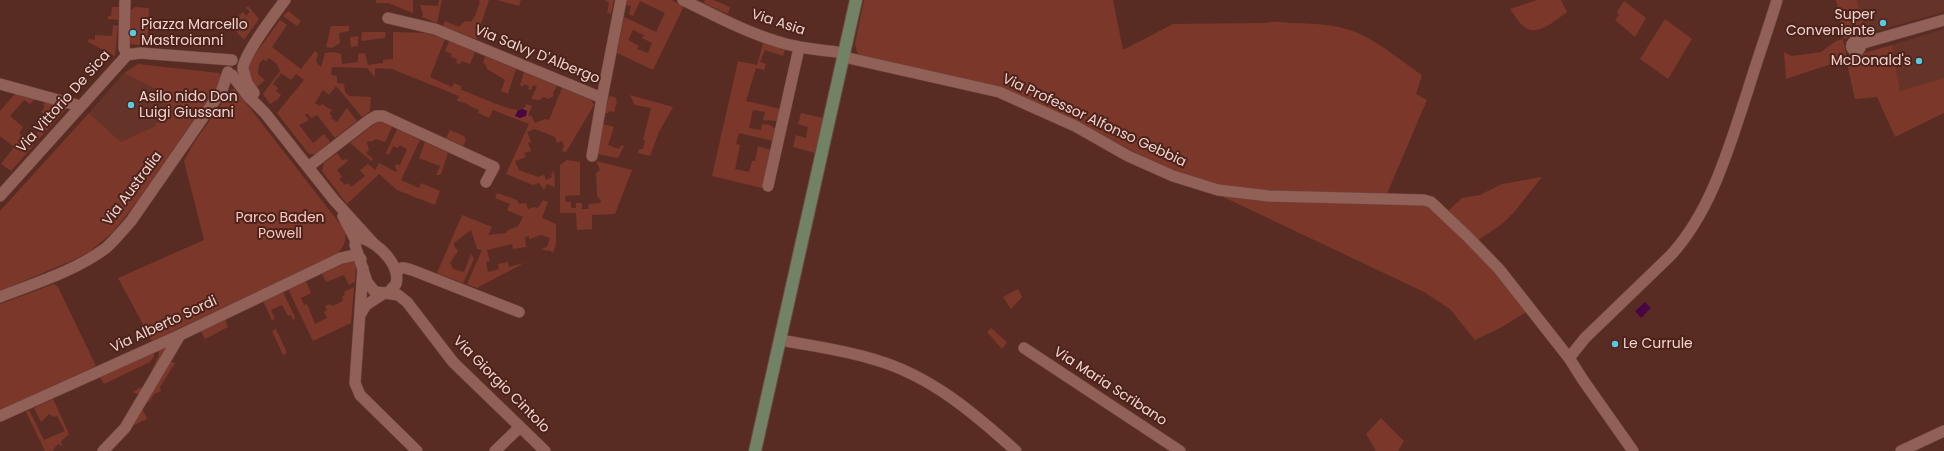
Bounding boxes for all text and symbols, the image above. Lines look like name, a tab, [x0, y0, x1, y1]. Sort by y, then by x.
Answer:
street label: Via Asia	[749, 6, 807, 40]
place label: Super Conveniente	[1786, 7, 1875, 40]
place label: Piazza Marcello Mastroianni	[141, 17, 248, 50]
marker: Super Conveniente	[1878, 18, 1888, 28]
street label: Via Salvy D'Albergo	[472, 22, 602, 88]
marker: Piazza Marcello Mastroianni	[128, 28, 138, 38]
street label: Via Vittorio De Sica	[14, 48, 114, 156]
place label: McDonald's	[1831, 53, 1911, 69]
marker: McDonald's	[1914, 56, 1924, 66]
street label: Via Professor Alfonso Gebbia	[999, 71, 1189, 171]
place label: Asilo nido Don Luigi Giussani	[139, 89, 238, 122]
marker: Asilo nido Don Luigi Giussani	[126, 100, 136, 110]
street label: Via Australia	[100, 149, 166, 229]
park label: Parco Baden Powell	[235, 210, 325, 242]
street label: Via Alberto Sordi	[108, 293, 220, 357]
street label: Via Giorgio Cintolo	[449, 333, 553, 437]
place label: Le Currule	[1623, 336, 1693, 352]
marker: Le Currule	[1610, 339, 1620, 349]
street label: Via Maria Scribano	[1050, 344, 1170, 430]

